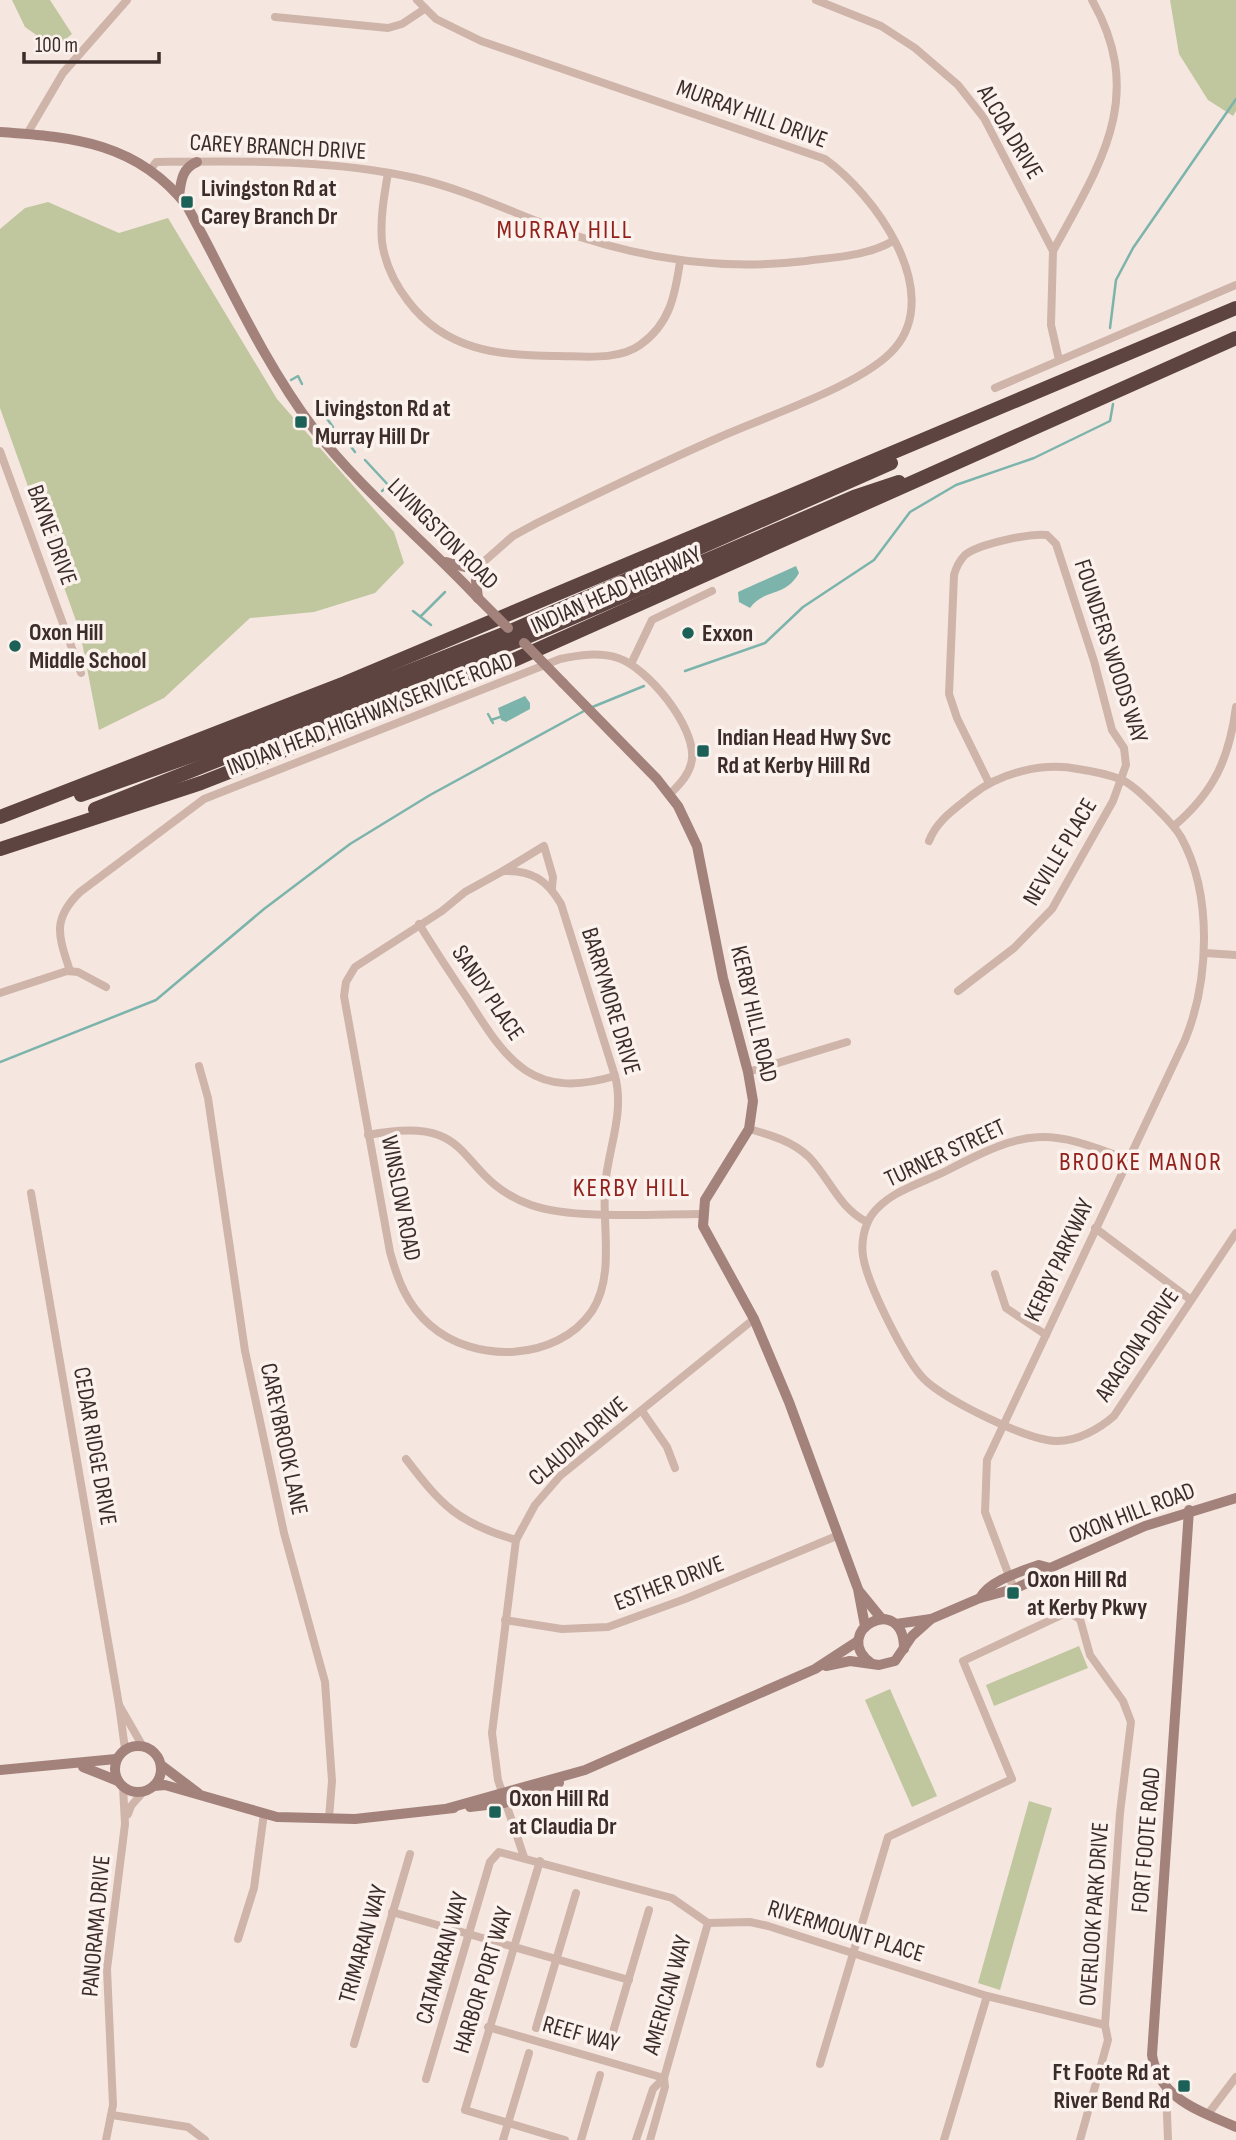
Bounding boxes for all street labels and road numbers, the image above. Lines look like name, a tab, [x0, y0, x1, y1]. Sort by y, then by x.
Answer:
street label: MURRAY HILL DRIVE	[673, 73, 831, 155]
street label: ALCOA DRIVE	[970, 79, 1049, 184]
street label: CAREY BRANCH DRIVE	[189, 128, 367, 166]
street label: LIVINGSTON ROAD	[381, 472, 505, 596]
street label: BAYNE DRIVE	[21, 481, 83, 589]
street label: INDIAN HEAD HIGHWAY	[526, 539, 706, 641]
street label: FOUNDERS WOODS WAY	[1068, 556, 1154, 746]
street label: INDIAN HEAD HIGHWAY SERVICE ROAD	[223, 646, 517, 782]
street label: NEVILLE PLACE	[1017, 793, 1103, 911]
street label: BARRYMORE DRIVE	[575, 924, 647, 1078]
street label: SANDY PLACE	[446, 940, 530, 1046]
street label: KERBY HILL ROAD	[724, 943, 784, 1085]
street label: TURNER STREET	[880, 1112, 1010, 1194]
street label: WINSLOW ROAD	[375, 1133, 427, 1263]
street label: KERBY PARKWAY	[1018, 1194, 1100, 1326]
street label: ARAGONA DRIVE	[1088, 1283, 1185, 1408]
street label: CAREYBROOK LANE	[254, 1360, 314, 1518]
street label: CEDAR RIDGE DRIVE	[67, 1365, 123, 1527]
street label: CLAUDIA DRIVE	[522, 1390, 634, 1492]
street label: OXON HILL ROAD	[1065, 1476, 1199, 1550]
street label: ESTHER DRIVE	[610, 1549, 728, 1617]
street label: FORT FOOTE ROAD	[1125, 1766, 1167, 1914]
street label: OVERLOOK PARK DRIVE	[1073, 1821, 1115, 2007]
street label: PANORAMA DRIVE	[75, 1854, 117, 1998]
street label: TRIMARAN WAY	[332, 1881, 394, 2007]
street label: CATAMARAN WAY	[409, 1889, 475, 2027]
street label: RIVERMOUNT PLACE	[764, 1893, 928, 1969]
street label: HARBOR PORT WAY	[447, 1903, 519, 2057]
street label: AMERICAN WAY	[636, 1932, 698, 2059]
street label: REEF WAY	[539, 2009, 623, 2059]

